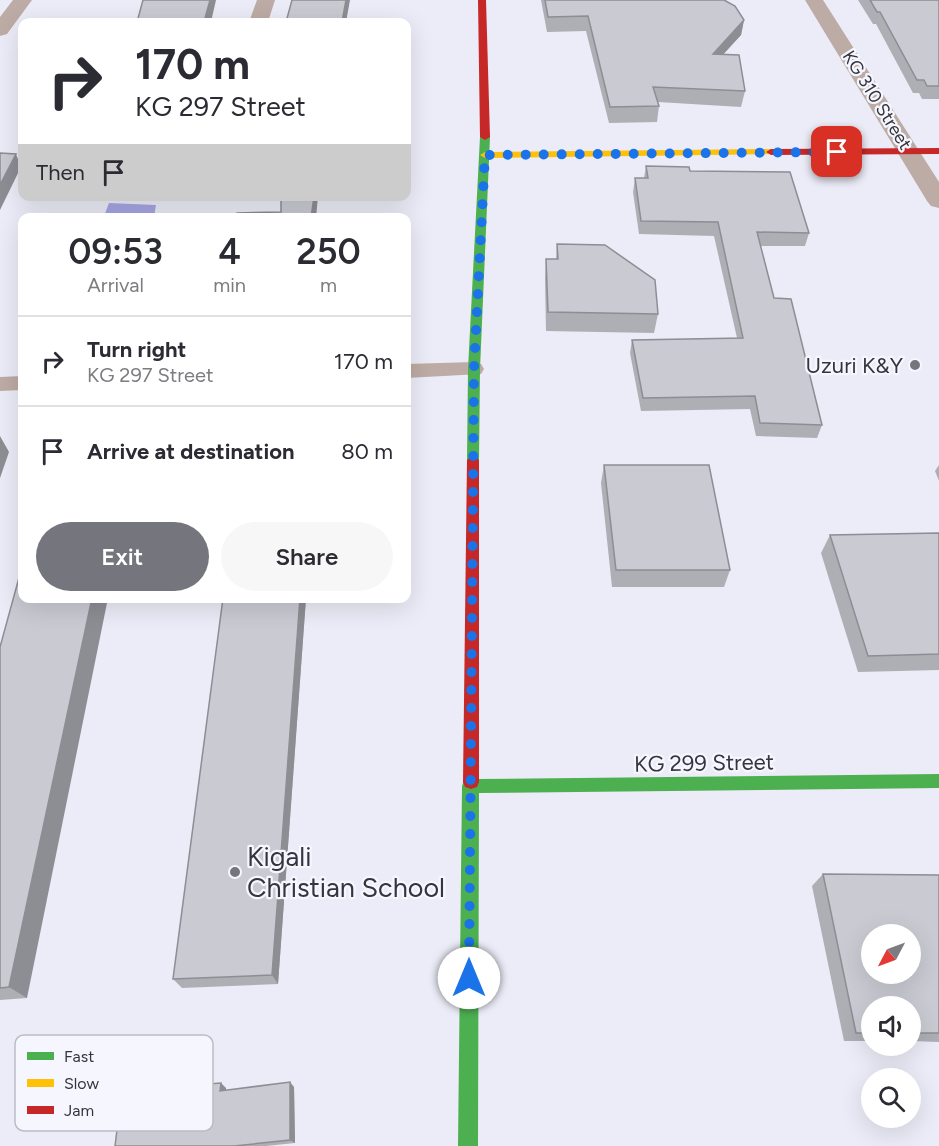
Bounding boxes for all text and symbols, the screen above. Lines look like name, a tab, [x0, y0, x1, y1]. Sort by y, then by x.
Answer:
text: 170 m	[135, 39, 250, 90]
icon: right	[36, 42, 114, 120]
street label: KG 310 Street	[838, 46, 916, 154]
text: KG 297 Street	[135, 90, 306, 123]
pin	[811, 126, 862, 177]
icon: arrive	[820, 135, 853, 168]
icon: arrive	[97, 156, 130, 189]
text: Then	[36, 159, 85, 186]
text: 09:53	[68, 230, 163, 273]
text: 4	[218, 230, 241, 273]
text: 250	[296, 230, 361, 273]
text: Arrival	[87, 273, 144, 297]
text: min	[213, 273, 246, 297]
text: m	[320, 273, 337, 297]
text: Turn right	[87, 336, 186, 363]
icon: right	[36, 345, 69, 378]
text: 170 m	[334, 348, 393, 375]
place label: Uzuri K&Y	[806, 352, 904, 379]
marker: Uzuri K&Y	[908, 358, 922, 372]
text: KG 297 Street	[87, 363, 214, 387]
icon: arrive	[36, 435, 69, 468]
text: Arrive at destination	[87, 438, 295, 465]
text: 80 m	[341, 438, 393, 465]
button: Exit	[36, 522, 209, 591]
button: Share	[221, 522, 393, 591]
street label: KG 299 Street	[634, 748, 774, 778]
place label: Kigali Christian School	[247, 840, 445, 904]
marker: Kigali Christian School	[228, 865, 242, 879]
north arrow	[861, 924, 921, 984]
map controls	[861, 924, 921, 1128]
position arrow	[437, 946, 501, 1010]
button: sound	[861, 996, 921, 1056]
legend	[15, 1035, 213, 1131]
text: Fast	[64, 1047, 94, 1066]
button: search	[861, 1068, 921, 1128]
text: Slow	[64, 1074, 99, 1093]
text: Jam	[64, 1101, 94, 1120]

